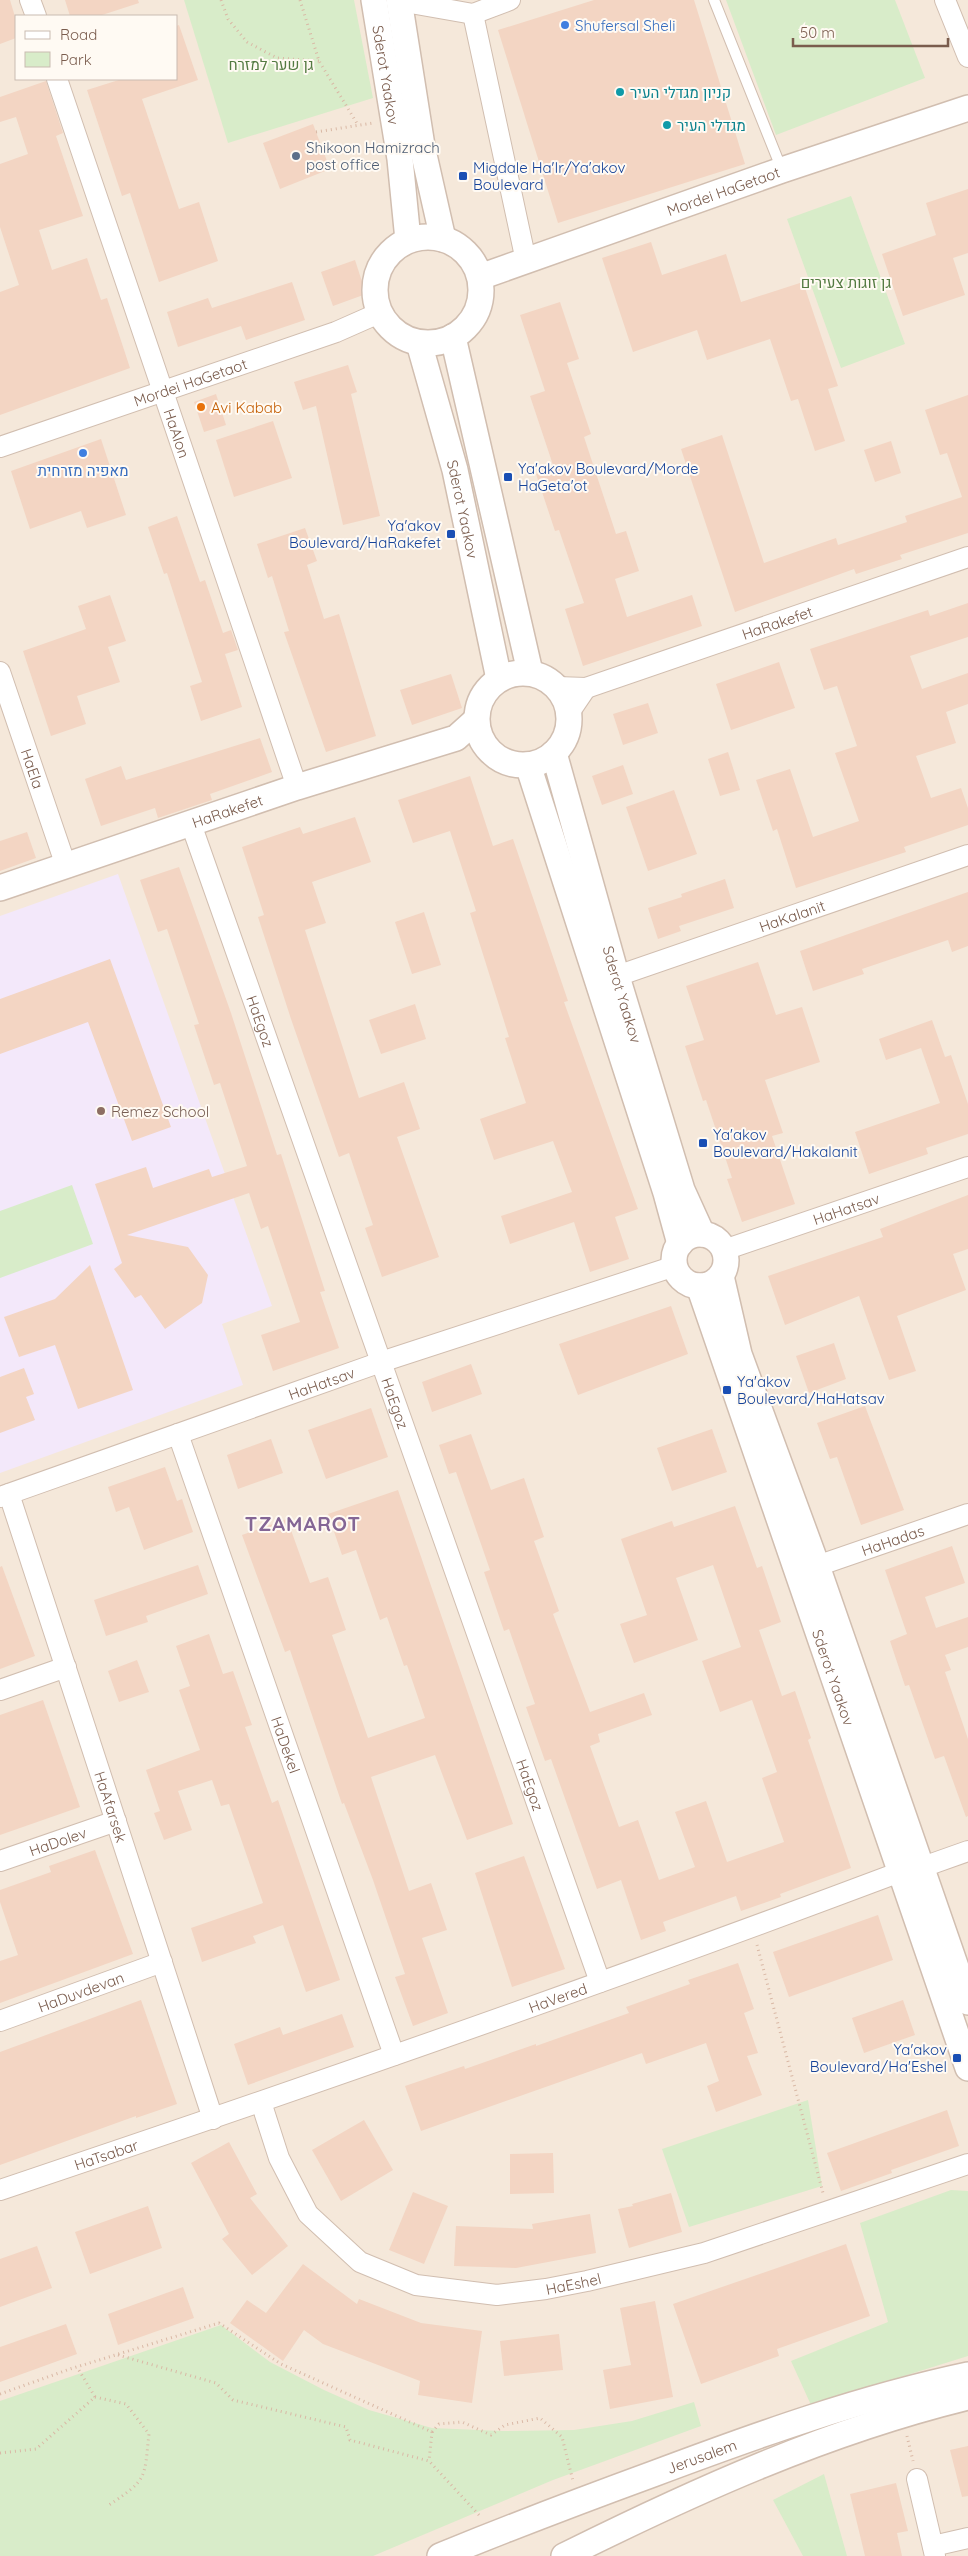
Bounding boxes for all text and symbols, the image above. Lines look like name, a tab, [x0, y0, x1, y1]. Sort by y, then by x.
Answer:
legend	[15, 15, 178, 80]
scale bar	[793, 15, 948, 47]
place label: Shufersal Sheli	[575, 16, 675, 35]
marker: Shufersal Sheli	[559, 19, 571, 31]
text: 50 m	[800, 23, 835, 42]
street label: Sderot Yaakov	[369, 24, 404, 126]
text: Road	[60, 25, 97, 44]
text: Park	[60, 50, 92, 69]
park label: גן שער למזרח	[228, 55, 314, 74]
place label: קניון מגדלי העיר	[630, 83, 731, 102]
marker: קניון מגדלי העיר	[614, 86, 626, 98]
place label: מגדלי העיר	[677, 116, 746, 135]
marker: מגדלי העיר	[661, 119, 673, 131]
place label: Shikoon Hamizrach post office	[306, 138, 440, 174]
marker: Shikoon Hamizrach post office	[290, 150, 302, 162]
place label: Migdale Ha'Ir/Ya'akov Boulevard	[473, 158, 626, 194]
street label: Mordei HaGetaot	[664, 162, 782, 220]
marker: Migdale Ha'Ir/Ya'akov Boulevard	[457, 170, 469, 182]
park label: גן זוגות צעירים	[801, 273, 891, 292]
street label: Mordei HaGetaot	[131, 354, 249, 410]
place label: Avi Kabab	[211, 398, 282, 417]
marker: Avi Kabab	[195, 401, 207, 413]
street label: HaAlon	[160, 406, 194, 460]
marker: מאפיה מזרחית	[77, 447, 89, 459]
street label: Sderot Yaakov	[443, 457, 483, 560]
place label: Ya'akov Boulevard/Morde HaGeta'ot	[518, 459, 699, 495]
place label: מאפיה מזרחית	[37, 461, 129, 480]
marker: Ya'akov Boulevard/Morde HaGeta'ot	[502, 471, 514, 483]
place label: Ya'akov Boulevard/HaRakefet	[289, 516, 441, 552]
marker: Ya'akov Boulevard/HaRakefet	[445, 528, 457, 540]
street label: HaRakefet	[739, 602, 815, 643]
street label: HaEla	[17, 746, 48, 791]
street label: HaRakefet	[189, 790, 265, 832]
street label: HaKalanit	[756, 896, 827, 936]
street label: Sderot Yaakov	[599, 944, 646, 1045]
street label: HaEgoz	[243, 993, 278, 1049]
place label: Remez School	[111, 1102, 209, 1121]
marker: Remez School	[95, 1105, 107, 1117]
place label: Ya'akov Boulevard/Hakalanit	[713, 1125, 858, 1161]
marker: Ya'akov Boulevard/Hakalanit	[697, 1137, 709, 1149]
street label: HaHatsav	[810, 1188, 882, 1229]
street label: HaHatsav	[286, 1363, 357, 1404]
place label: Ya'akov Boulevard/HaHatsav	[737, 1372, 885, 1408]
street label: HaEgoz	[378, 1375, 413, 1431]
marker: Ya'akov Boulevard/HaHatsav	[721, 1384, 733, 1396]
district label: TZAMAROT	[245, 1511, 361, 1536]
street label: HaHadas	[859, 1520, 926, 1560]
street label: Sderot Yaakov	[808, 1627, 859, 1728]
street label: HaDekel	[267, 1714, 305, 1776]
street label: HaEgoz	[513, 1756, 548, 1813]
street label: HaAfarsek	[91, 1769, 132, 1845]
street label: HaDolev	[26, 1822, 89, 1860]
street label: HaDuvdevan	[35, 1967, 126, 2016]
street label: HaVered	[526, 1978, 589, 2017]
place label: Ya'akov Boulevard/Ha'Eshel	[810, 2040, 947, 2076]
marker: Ya'akov Boulevard/Ha'Eshel	[951, 2052, 963, 2064]
street label: HaTsabar	[72, 2135, 141, 2174]
street label: HaEshel	[544, 2268, 603, 2298]
street label: Jerusalem	[664, 2435, 739, 2478]

